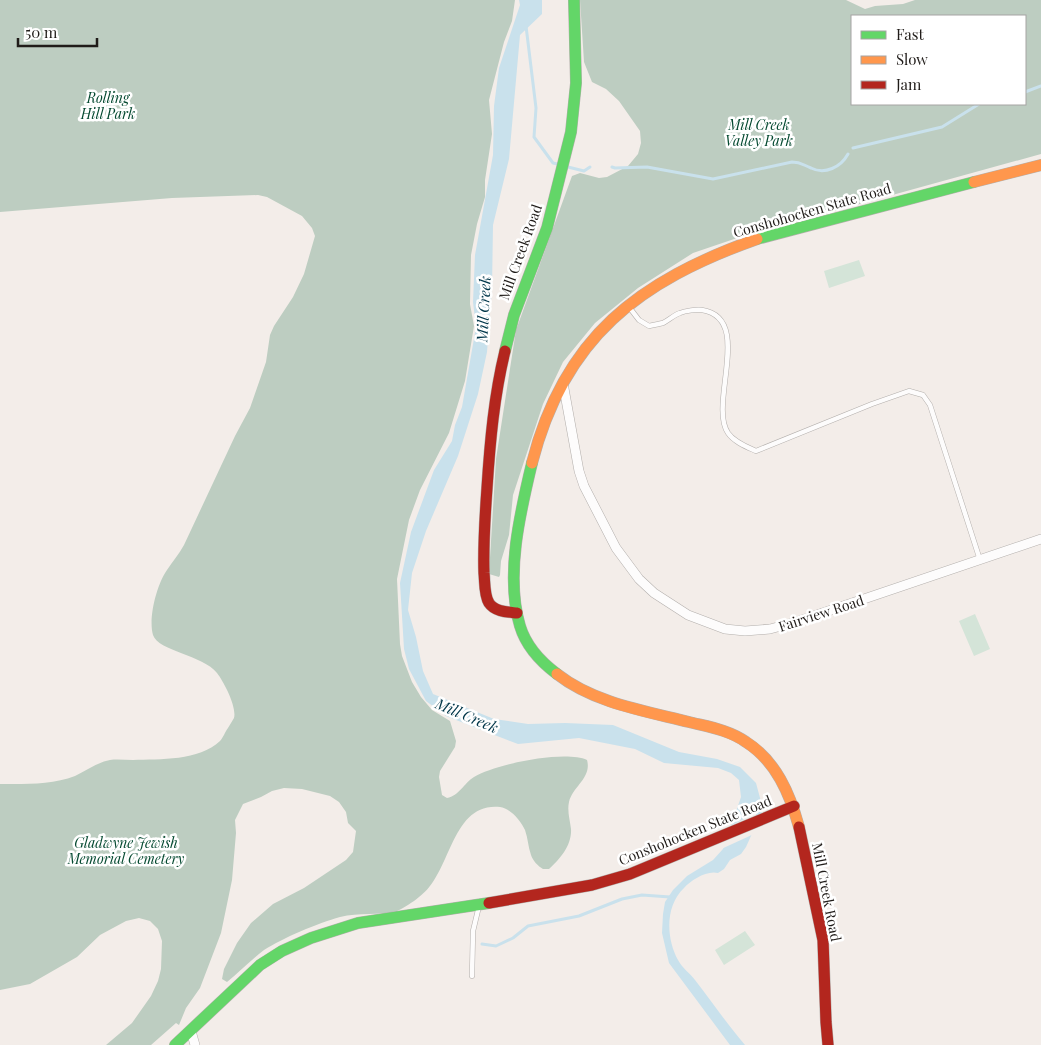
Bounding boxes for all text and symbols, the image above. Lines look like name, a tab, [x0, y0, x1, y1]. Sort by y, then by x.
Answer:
scale bar	[18, 15, 96, 47]
legend	[851, 15, 1026, 105]
text: 50 m	[25, 22, 58, 42]
text: Fast	[896, 24, 925, 44]
text: Slow	[896, 49, 928, 69]
text: Jam	[895, 74, 922, 94]
park label: Rolling Hill Park	[80, 88, 135, 123]
park label: Mill Creek Valley Park	[725, 115, 793, 150]
street label: Conshohocken State Road	[731, 178, 893, 242]
street label: Mill Creek Road	[494, 202, 546, 302]
water label: Mill Creek	[471, 275, 495, 343]
street label: Fairview Road	[776, 590, 866, 636]
water label: Mill Creek	[432, 693, 502, 737]
street label: Conshohocken State Road	[616, 791, 774, 869]
park label: Gladwyne Jewish Memorial Cemetery	[67, 833, 184, 868]
street label: Mill Creek Road	[808, 841, 846, 943]

